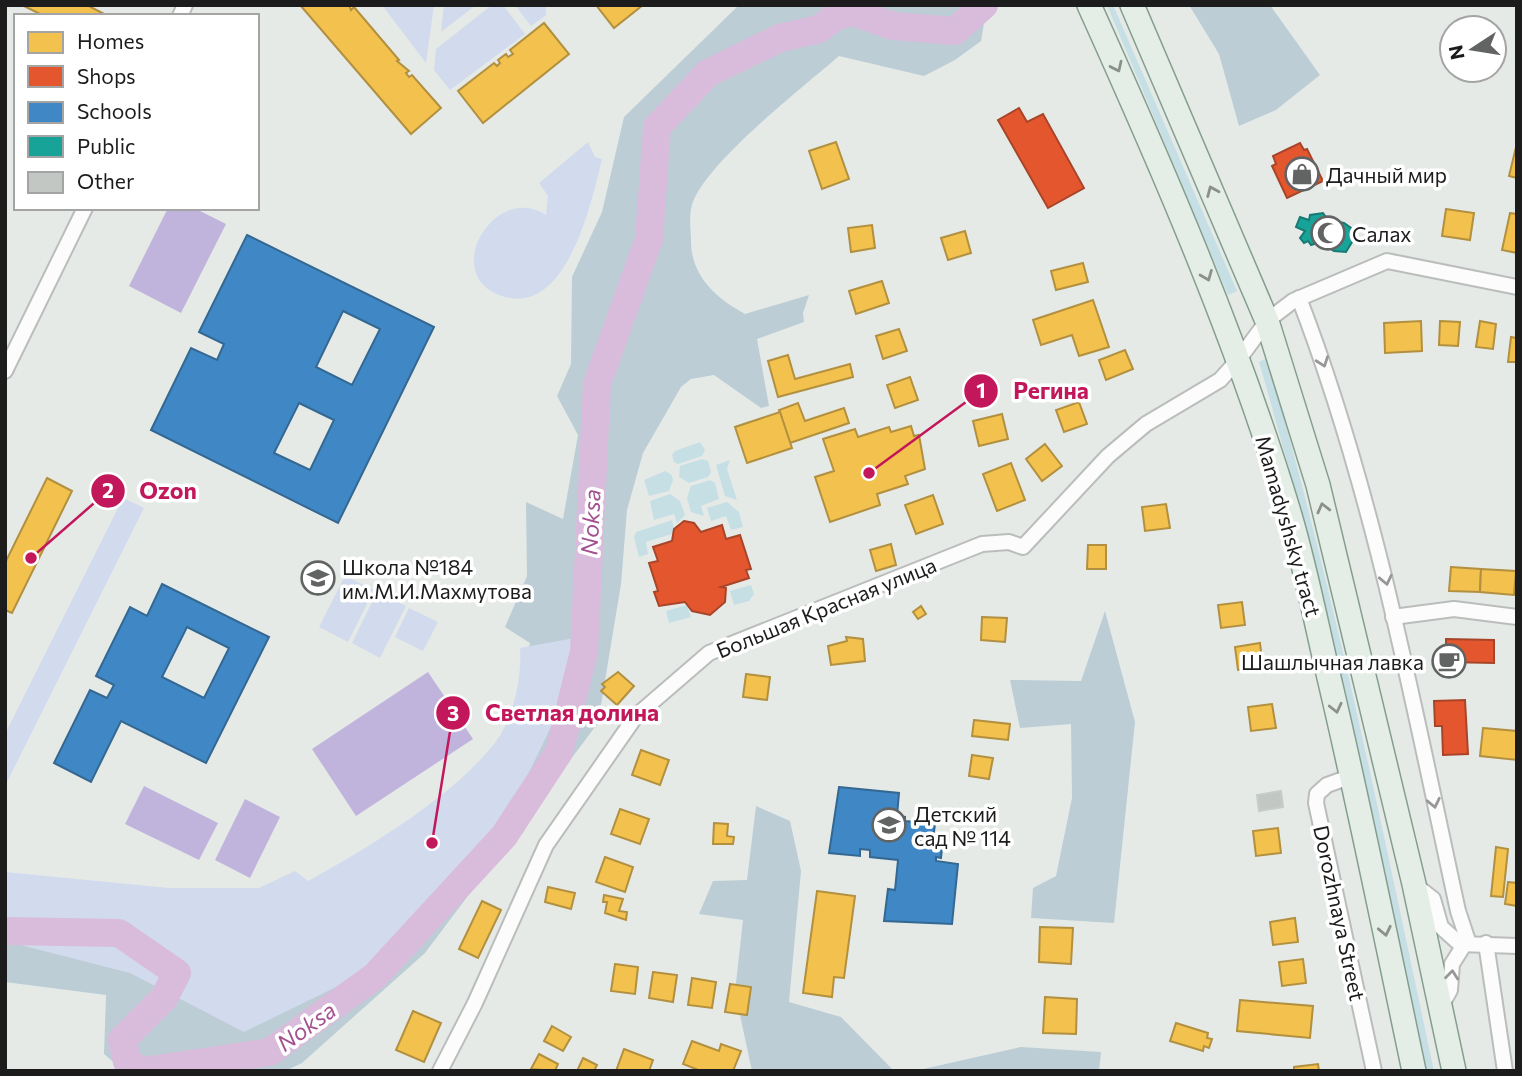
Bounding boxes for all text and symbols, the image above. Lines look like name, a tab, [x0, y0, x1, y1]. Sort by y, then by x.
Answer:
legend	[14, 14, 259, 210]
north arrow	[1438, 14, 1508, 84]
text: Homes	[77, 28, 144, 53]
text: N	[1443, 43, 1469, 62]
one-way arrow	[1109, 60, 1123, 72]
text: Shops	[77, 63, 136, 88]
text: Schools	[77, 98, 152, 123]
text: Public	[77, 133, 135, 158]
shop icon: Дачный мир	[1283, 155, 1321, 193]
place label: Дачный мир	[1326, 162, 1447, 187]
text: Other	[77, 168, 134, 193]
one-way arrow	[1206, 185, 1220, 197]
mosque icon: Салах	[1309, 214, 1347, 252]
place label: Салах	[1352, 221, 1411, 246]
one-way arrow	[1199, 269, 1213, 281]
one-way arrow	[1315, 355, 1329, 367]
callout: Регина	[964, 369, 1102, 413]
text: Регина	[1013, 376, 1089, 404]
text: 1	[976, 377, 986, 402]
street label: Mamadyshsky tract	[1251, 433, 1327, 619]
callout: Ozon	[90, 469, 211, 513]
text: Ozon	[139, 476, 197, 504]
text: 2	[102, 477, 114, 502]
water label: Noksa	[574, 488, 606, 556]
one-way arrow	[1317, 502, 1331, 514]
street label: Большая Красная улица	[712, 551, 940, 663]
place label: Школа №184 им.М.И.Махмутова	[342, 554, 532, 603]
school or university icon: Школа №184 им.М.И.Махмутова	[299, 559, 337, 597]
one-way arrow	[1377, 574, 1392, 586]
cafe icon: Шашлычная лавка	[1430, 642, 1468, 680]
place label: Шашлычная лавка	[1241, 649, 1424, 674]
callout: Светлая долина	[436, 691, 673, 735]
text: Светлая долина	[485, 698, 659, 726]
text: 3	[447, 700, 459, 725]
one-way arrow	[1328, 702, 1342, 714]
one-way arrow	[1426, 797, 1441, 809]
place label: Детский сад № 114	[914, 801, 1011, 850]
school or university icon: Детский сад № 114	[870, 806, 908, 844]
street label: Dorozhnaya Street	[1309, 823, 1371, 1003]
one-way arrow	[1376, 925, 1391, 937]
one-way arrow	[1444, 969, 1459, 980]
water label: Noksa	[271, 995, 341, 1057]

